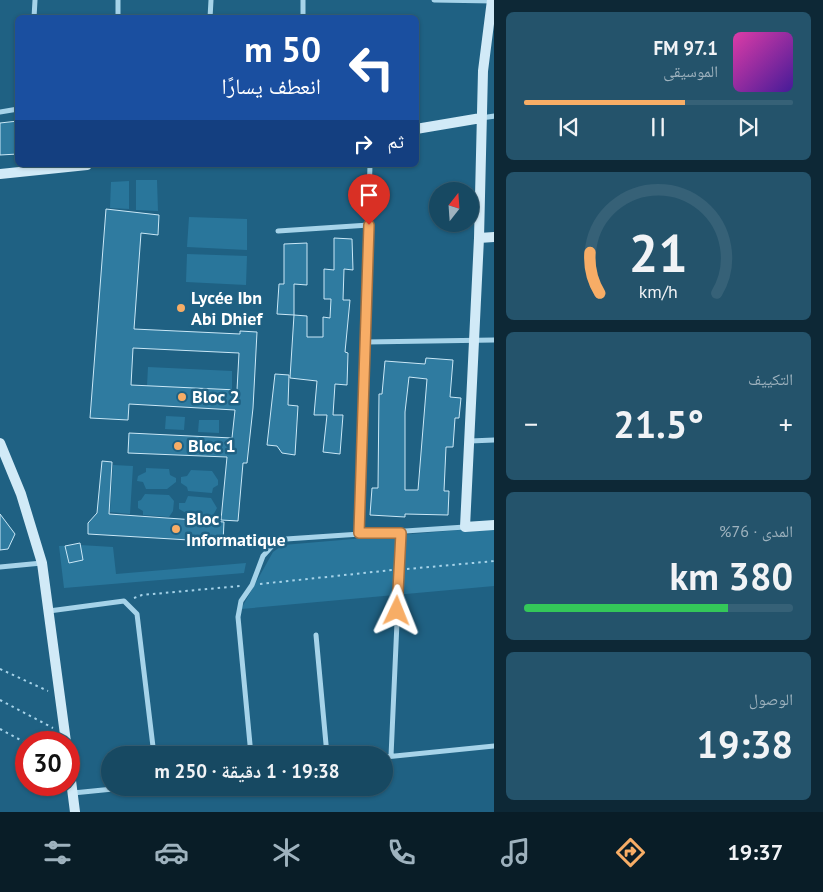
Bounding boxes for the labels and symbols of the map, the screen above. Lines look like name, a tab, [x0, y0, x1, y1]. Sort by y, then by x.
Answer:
pin	[348, 174, 390, 225]
north arrow	[429, 182, 479, 232]
place label: Lycée Ibn Abi Dhief	[191, 286, 263, 330]
marker: Lycée Ibn Abi Dhief	[175, 302, 187, 314]
place label: Bloc 2	[192, 385, 240, 408]
marker: Bloc 2	[176, 391, 188, 403]
place label: Bloc 1	[188, 434, 236, 457]
marker: Bloc 1	[172, 440, 184, 452]
place label: Bloc Informatique	[186, 507, 286, 551]
marker: Bloc Informatique	[170, 523, 182, 535]
position arrow	[370, 584, 422, 636]
speed limit sign: 30	[15, 731, 80, 796]

